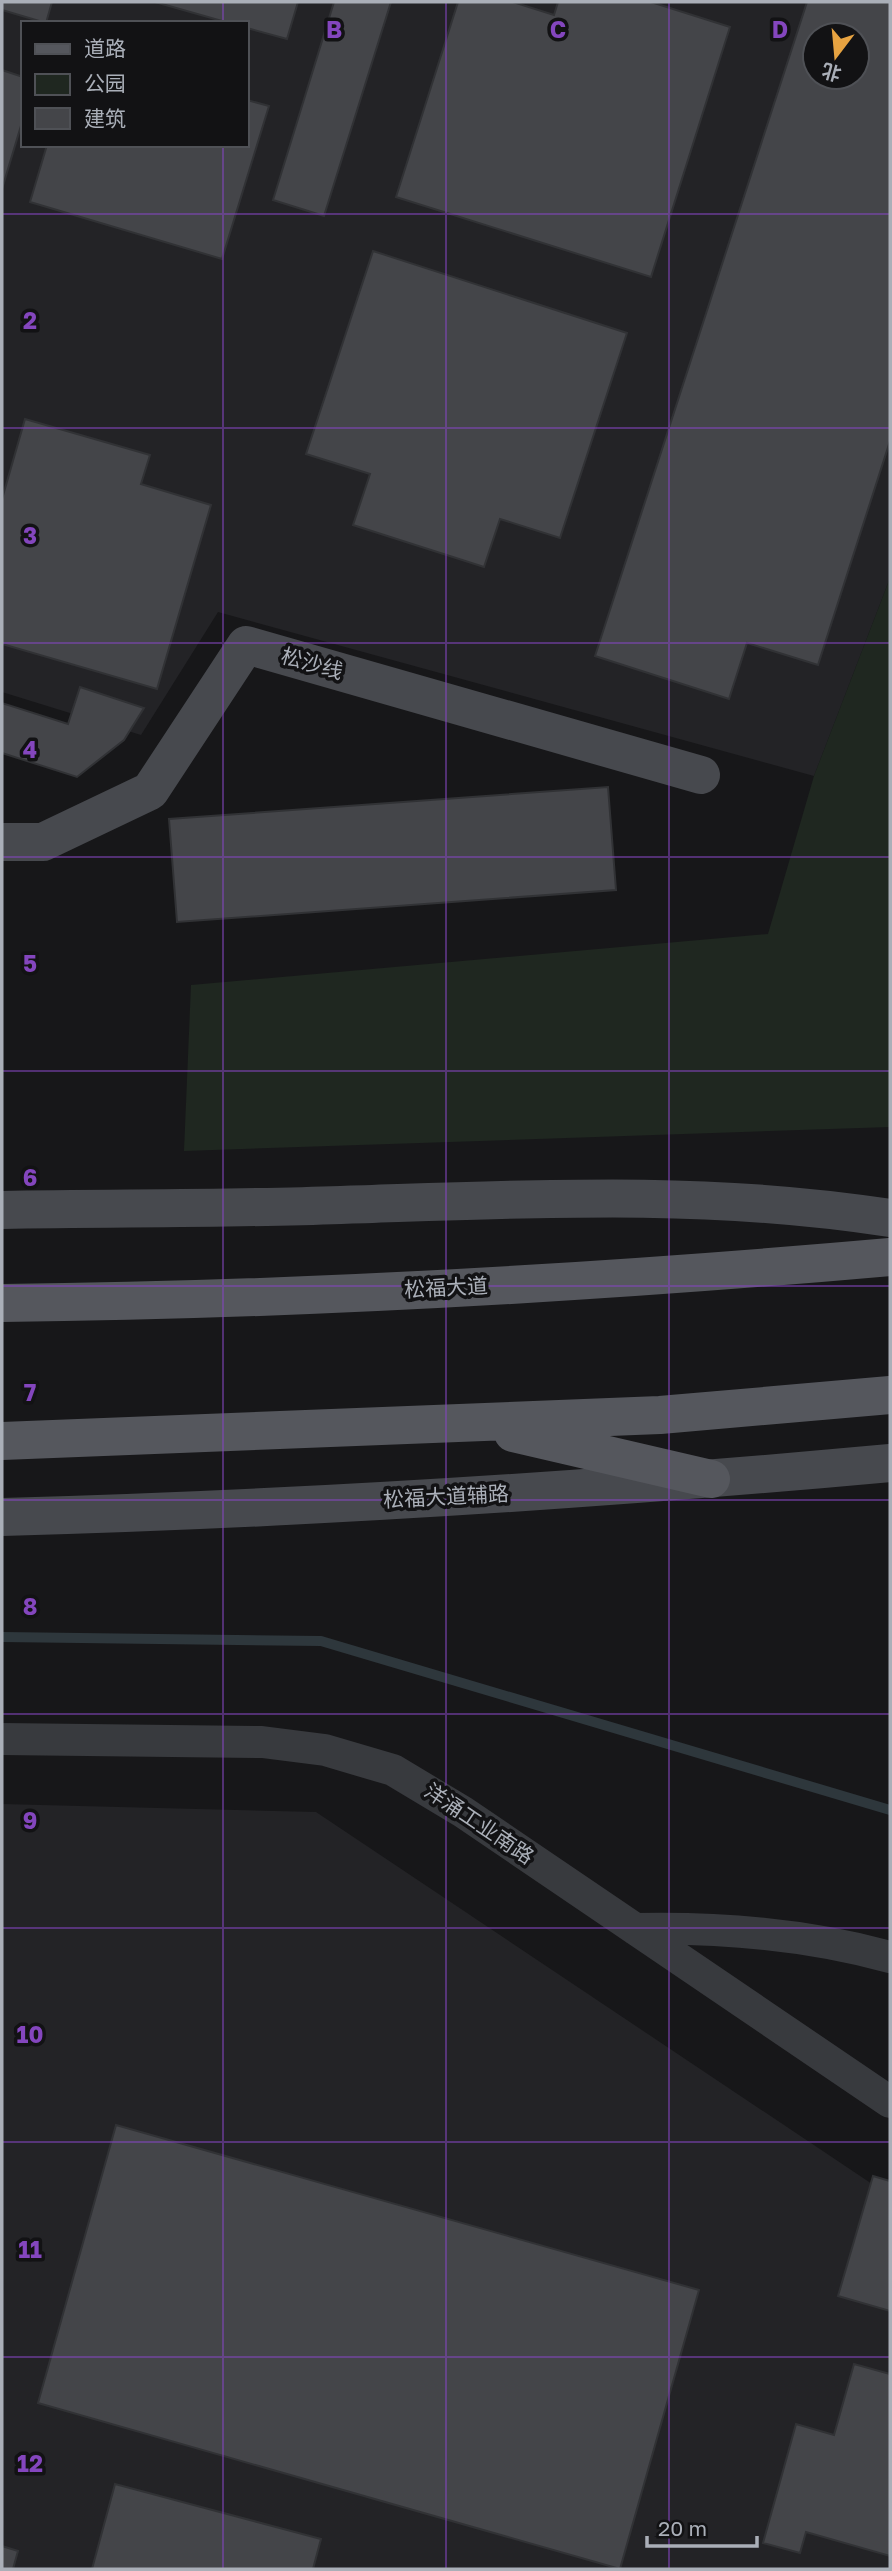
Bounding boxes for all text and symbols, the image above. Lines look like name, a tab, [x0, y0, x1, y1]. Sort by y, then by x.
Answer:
text: B	[326, 15, 342, 43]
text: C	[550, 15, 566, 43]
text: D	[772, 15, 788, 43]
legend	[21, 21, 248, 147]
north arrow	[801, 21, 871, 91]
text: 道路	[84, 35, 126, 61]
text: 北	[819, 59, 843, 86]
text: 公园	[84, 70, 126, 96]
text: 建筑	[84, 105, 126, 131]
text: 2	[23, 306, 37, 334]
text: 3	[23, 521, 37, 549]
street label: 松沙线	[278, 642, 346, 684]
text: 4	[23, 735, 37, 763]
text: 5	[23, 949, 37, 977]
text: 6	[23, 1163, 37, 1191]
street label: 松福大道	[403, 1272, 489, 1302]
text: 7	[24, 1378, 36, 1406]
street label: 松福大道辅路	[382, 1480, 510, 1512]
text: 8	[23, 1592, 37, 1620]
street label: 洋涌工业南路	[420, 1777, 539, 1869]
text: 9	[23, 1806, 37, 1834]
text: 10	[17, 2020, 43, 2048]
text: 11	[18, 2235, 42, 2263]
text: 12	[17, 2449, 43, 2477]
scale bar	[647, 2504, 757, 2548]
text: 20 m	[658, 2515, 707, 2541]

